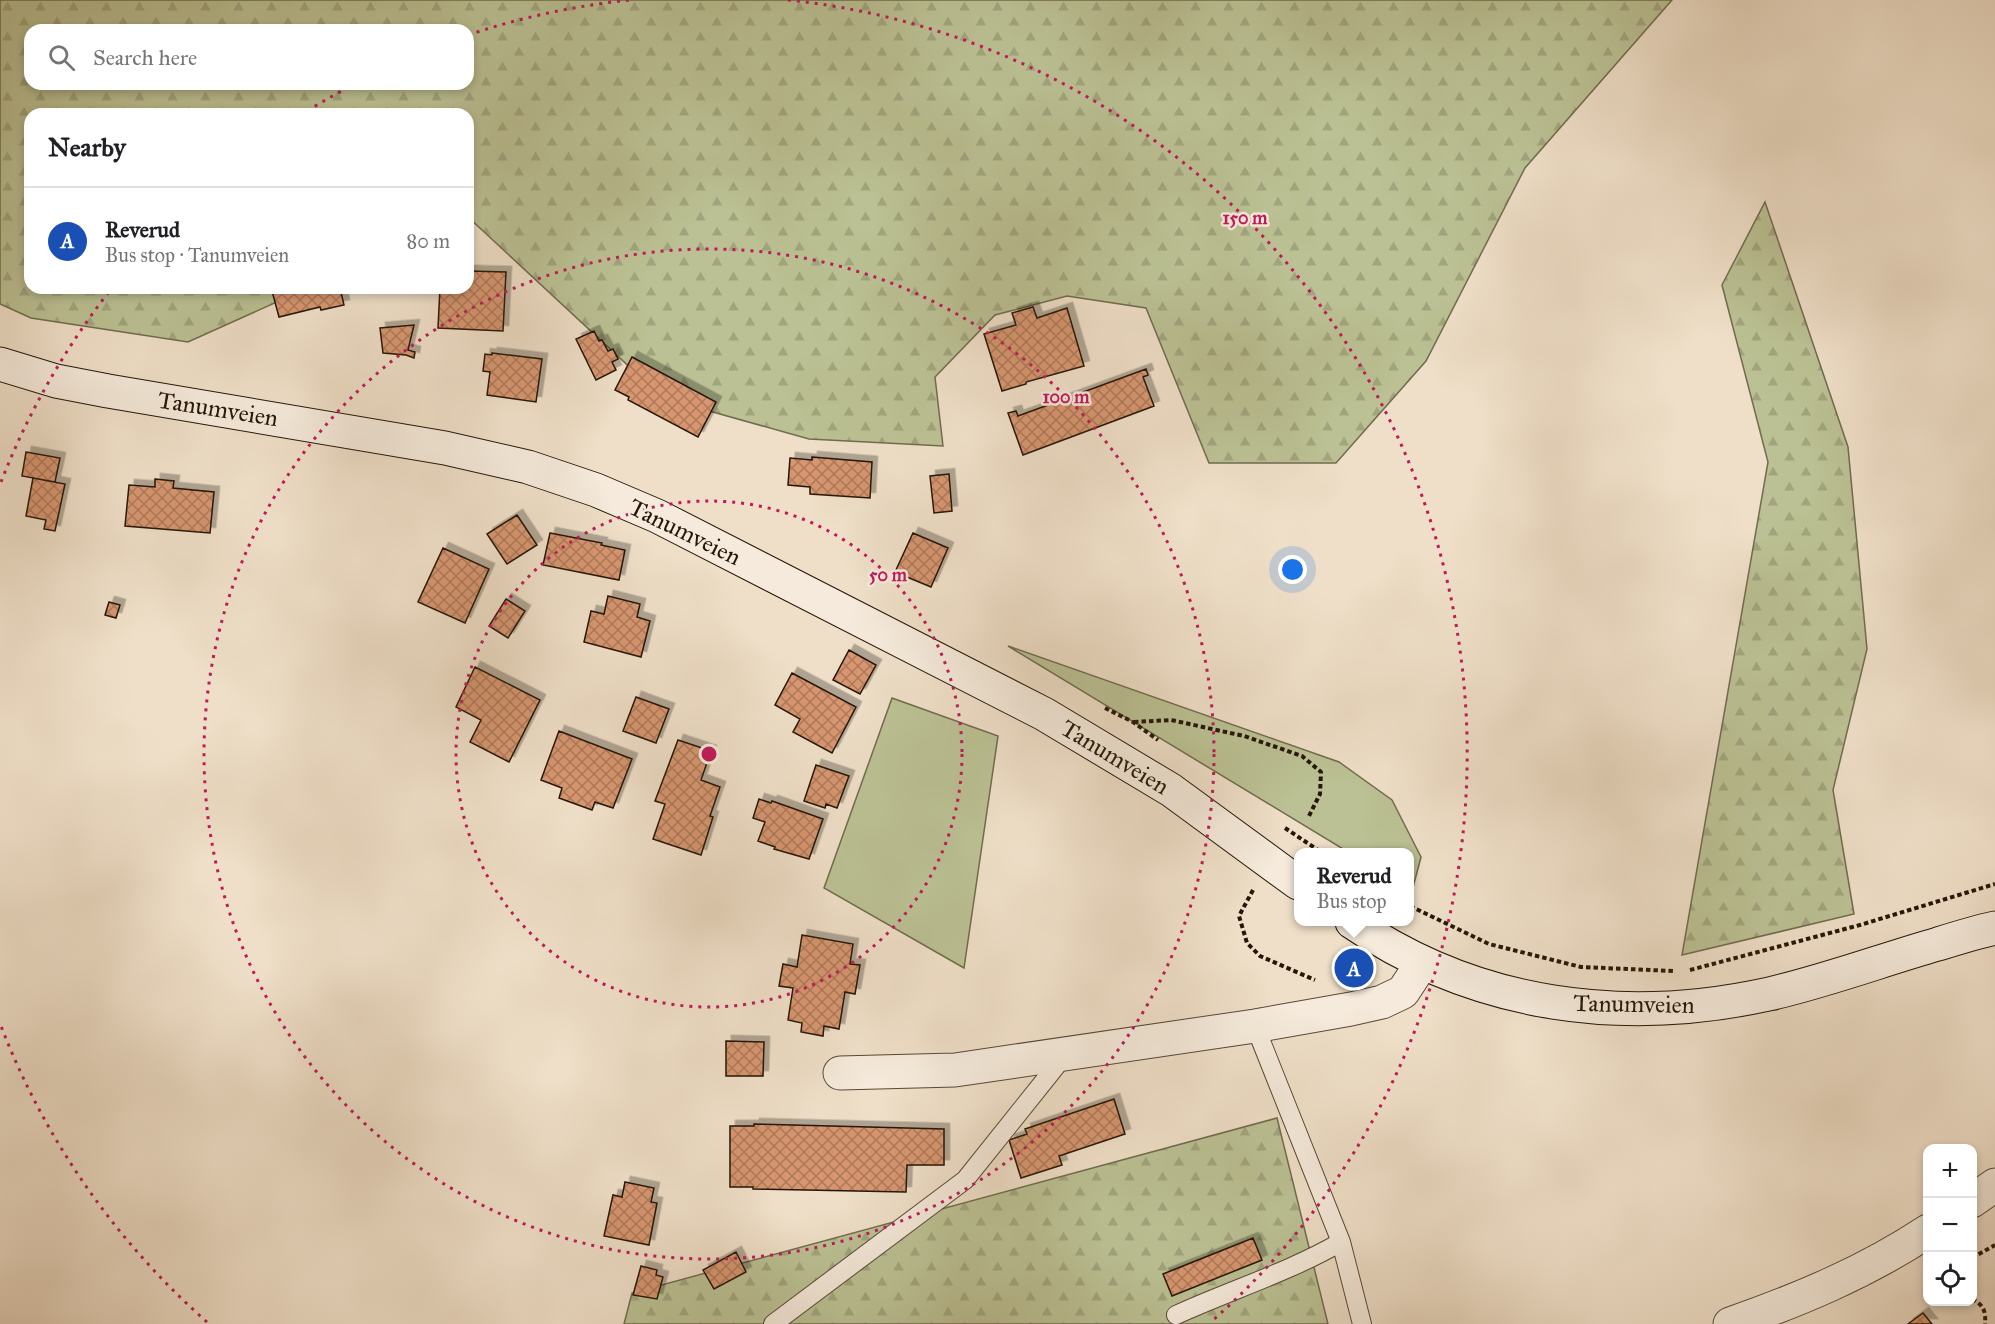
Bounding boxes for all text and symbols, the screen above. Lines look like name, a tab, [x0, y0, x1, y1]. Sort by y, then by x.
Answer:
search box	[24, 24, 474, 90]
icon: search	[45, 41, 78, 74]
text: Search here	[93, 44, 197, 71]
text: Nearby	[48, 131, 126, 163]
text: 150 m	[1223, 207, 1268, 229]
text: Reverud	[105, 216, 180, 243]
text: A	[61, 229, 74, 253]
text: 80 m	[407, 229, 450, 253]
text: Bus stop · Tanumveien	[105, 243, 289, 267]
street label: Tanumveien	[156, 385, 280, 433]
text: 100 m	[1043, 386, 1090, 408]
street label: Tanumveien	[624, 492, 746, 572]
your location	[1278, 555, 1307, 584]
text: 50 m	[869, 564, 908, 586]
street label: Tanumveien	[1055, 713, 1175, 801]
centre of rings	[699, 744, 719, 764]
popup	[1294, 848, 1414, 926]
text: Reverud	[1316, 862, 1392, 889]
text: Bus stop	[1316, 889, 1387, 913]
pin: A	[1334, 946, 1374, 990]
street label: Tanumveien	[1573, 988, 1695, 1020]
map controls	[1923, 1144, 1977, 1306]
button: +	[1923, 1144, 1977, 1198]
button: −	[1923, 1198, 1977, 1252]
button: locate	[1923, 1252, 1977, 1306]

